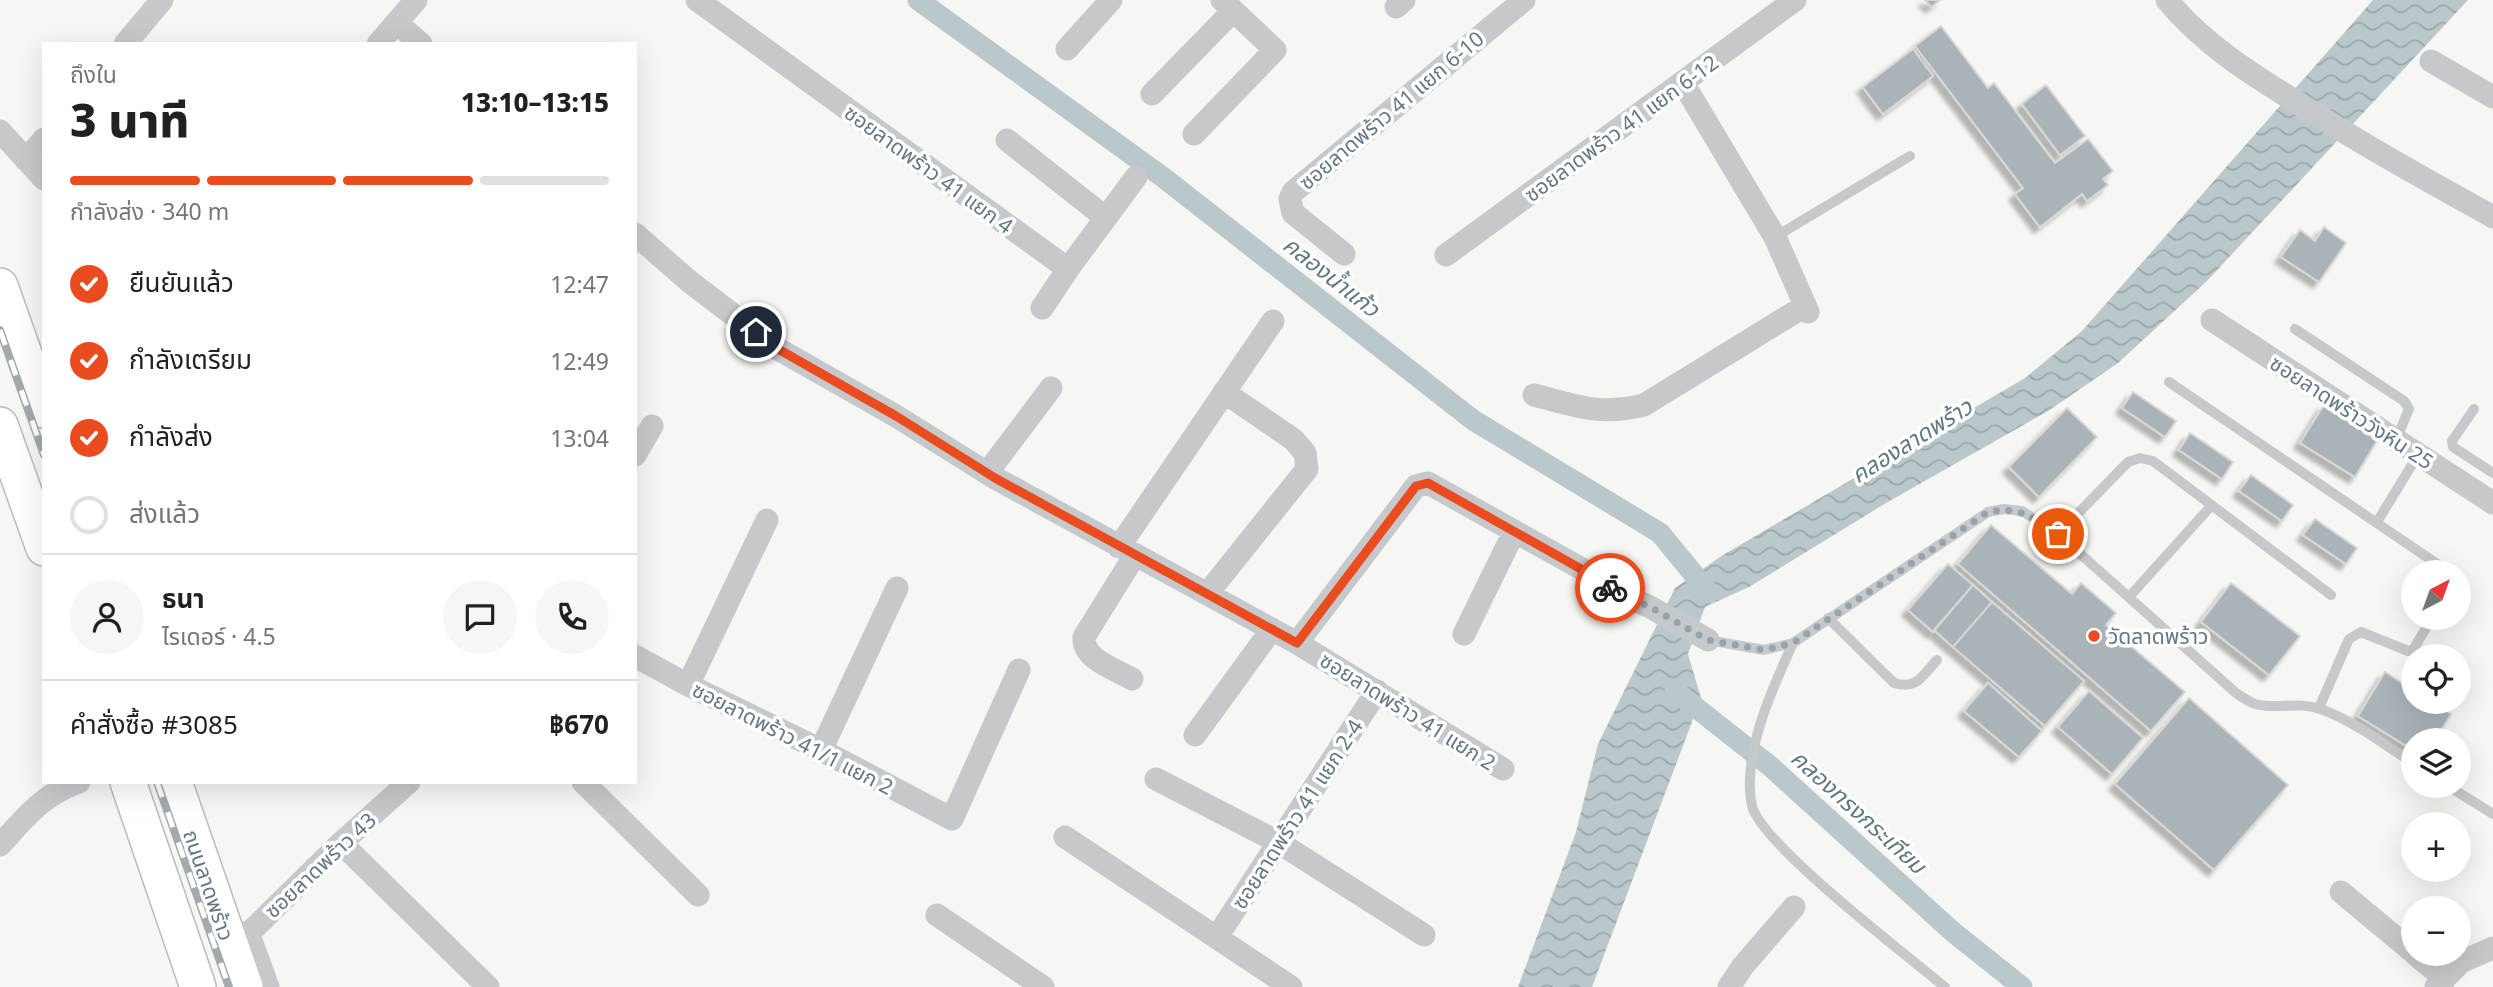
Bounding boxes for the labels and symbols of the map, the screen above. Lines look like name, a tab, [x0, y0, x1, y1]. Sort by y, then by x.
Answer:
street label: ซอยลาดพร้าว 41 แยก 6-10	[1293, 24, 1489, 196]
street label: ซอยลาดพร้าว 41 แยก 6-12	[1519, 48, 1723, 208]
street label: ซอยลาดพร้าว 41 แยก 4	[839, 98, 1019, 240]
water label: คลองน้ำแก้ว	[1277, 228, 1387, 324]
pin	[726, 302, 786, 362]
street label: ซอยลาดพร้าววังหิน 25	[2265, 349, 2439, 475]
water label: คลองลาดพร้าว	[1844, 390, 1978, 490]
pin	[2028, 504, 2088, 564]
courier	[1575, 553, 1645, 623]
north arrow	[2401, 560, 2471, 630]
place label: วัดลาดพร้าว	[2108, 622, 2208, 650]
marker: วัดลาดพร้าว	[2086, 628, 2102, 644]
street label: ซอยลาดพร้าว 41 แยก 2	[1315, 646, 1501, 776]
street label: ซอยลาดพร้าว 41/1 แยก 2	[688, 675, 898, 801]
street label: ซอยลาดพร้าว 41 แยก 2-4	[1225, 714, 1369, 914]
water label: คลองทรงกระเทียม	[1784, 742, 1935, 882]
street label: ซอยลาดพร้าว 43	[258, 806, 382, 924]
street label: ถนนลาดพร้าว	[177, 826, 241, 944]

